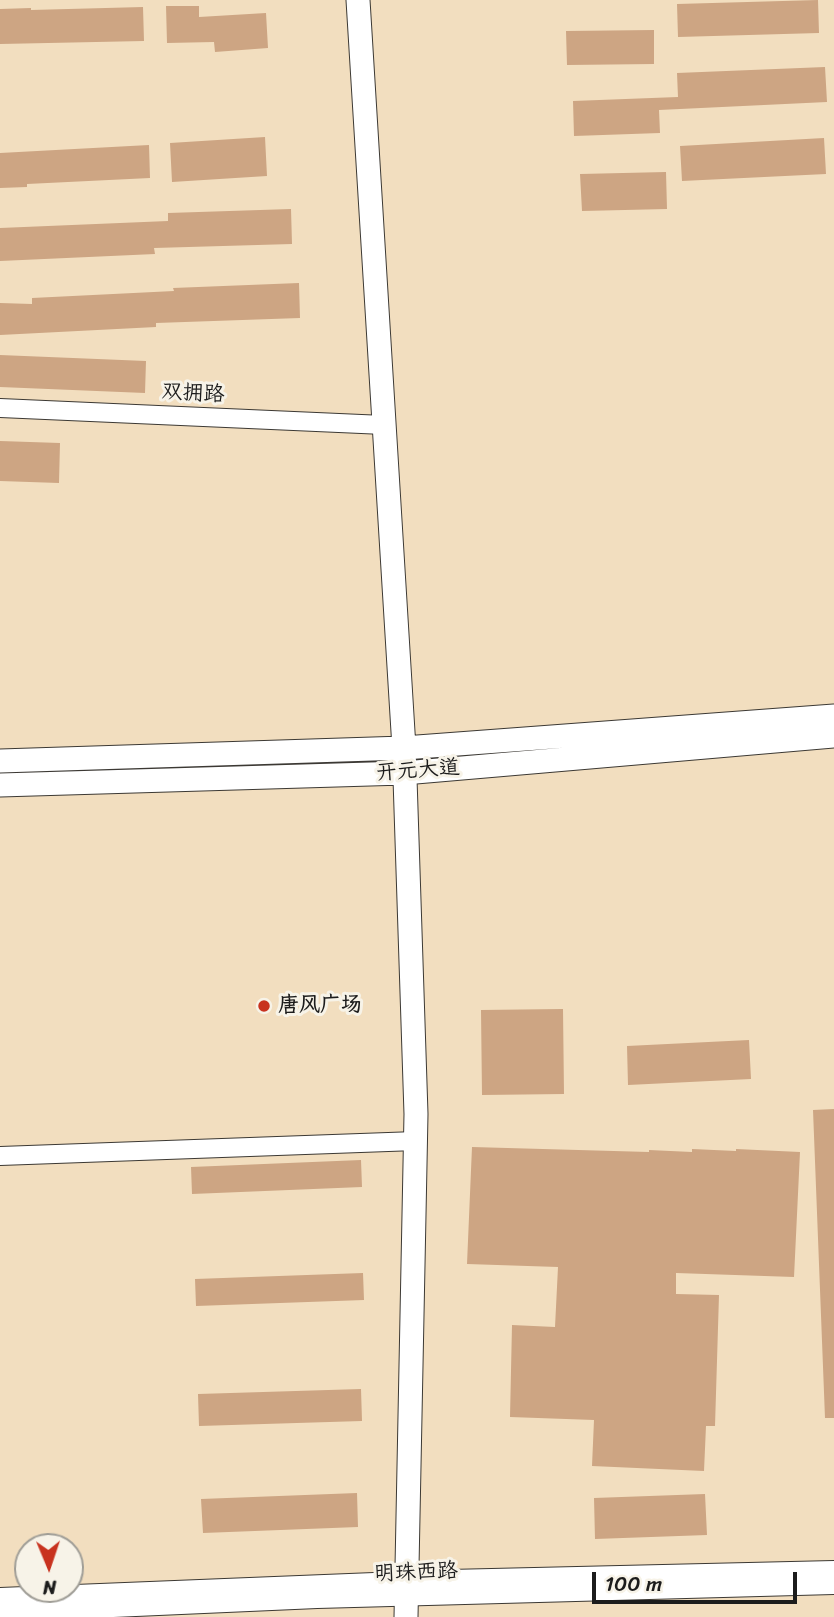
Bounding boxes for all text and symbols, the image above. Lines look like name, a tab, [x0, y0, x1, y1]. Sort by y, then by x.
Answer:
street label: 双拥路	[161, 380, 225, 408]
street label: 开元大道	[375, 756, 461, 786]
place label: 唐风广场	[278, 993, 362, 1019]
marker: 唐风广场	[256, 998, 272, 1014]
north arrow	[14, 1533, 84, 1603]
scale bar	[596, 1558, 801, 1602]
street label: 明珠西路	[374, 1559, 458, 1587]
text: 100 m	[605, 1565, 662, 1603]
text: N	[43, 1571, 57, 1604]

